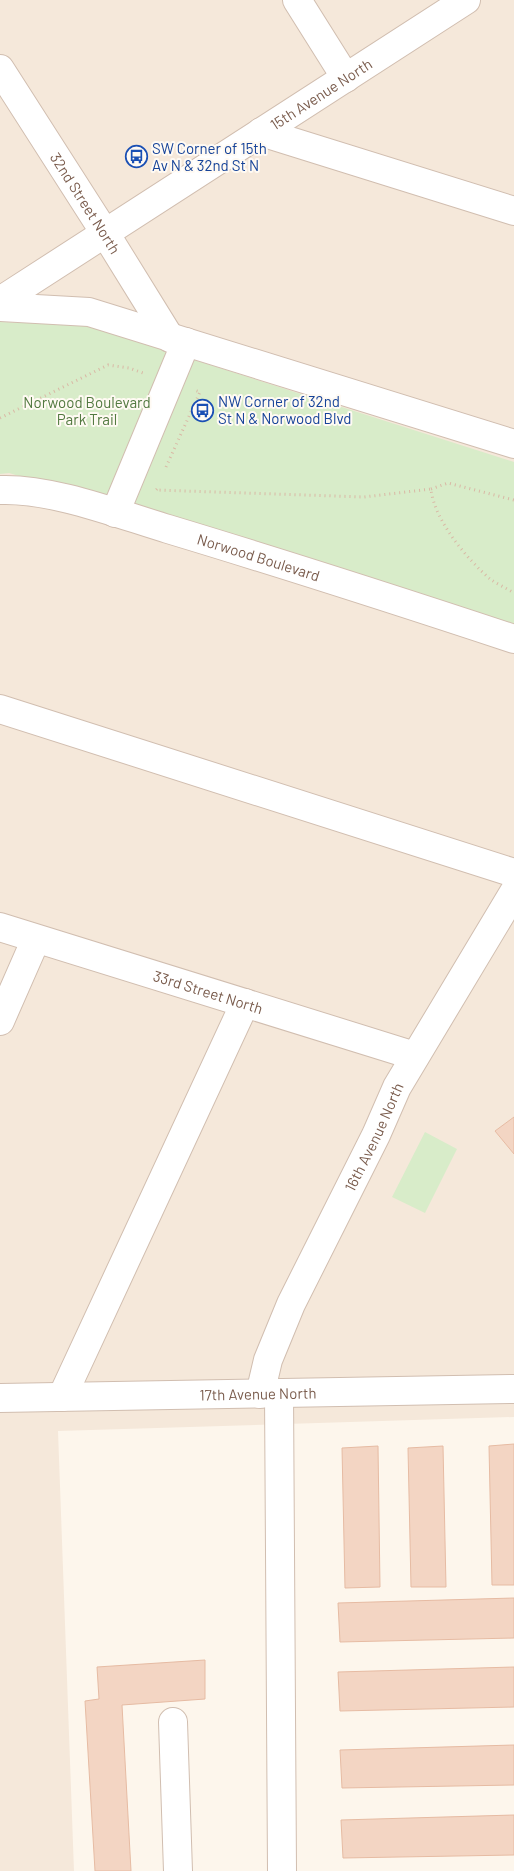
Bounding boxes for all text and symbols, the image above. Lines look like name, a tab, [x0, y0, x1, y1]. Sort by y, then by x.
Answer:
street label: 15th Avenue North	[267, 54, 375, 133]
place label: SW Corner of 15th Av N & 32nd St N	[152, 139, 267, 174]
bus stop icon: SW Corner of 15th Av N & 32nd St N	[124, 145, 148, 169]
street label: 32nd Street North	[47, 149, 125, 257]
place label: NW Corner of 32nd St N & Norwood Blvd	[218, 392, 351, 427]
park label: Norwood Boulevard Park Trail	[23, 393, 151, 428]
bus stop icon: NW Corner of 32nd St N & Norwood Blvd	[190, 398, 214, 422]
street label: Norwood Boulevard	[195, 529, 322, 584]
street label: 33rd Street North	[151, 966, 265, 1017]
street label: 16th Avenue North	[340, 1080, 407, 1194]
street label: 17th Avenue North	[199, 1383, 317, 1404]

